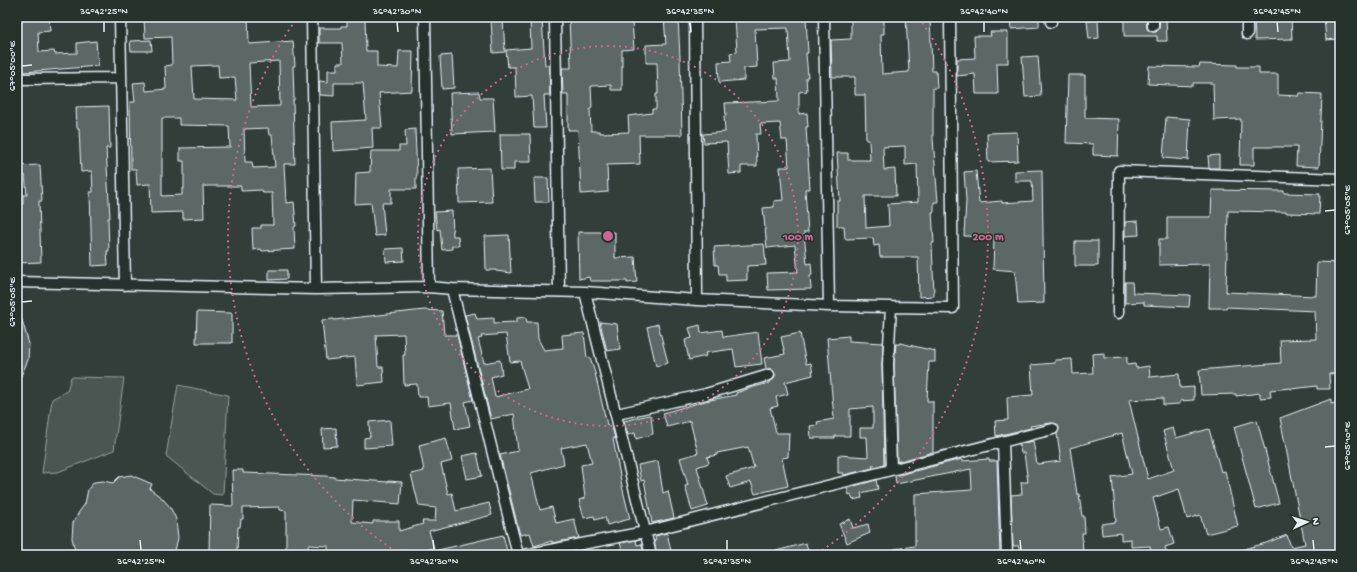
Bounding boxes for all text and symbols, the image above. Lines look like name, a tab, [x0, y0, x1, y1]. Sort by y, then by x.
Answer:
text: 36°42'25"N	[79, 6, 128, 18]
text: 36°42'30"N	[372, 6, 422, 18]
text: 36°42'35"N	[665, 6, 715, 18]
text: 36°42'40"N	[959, 6, 1008, 18]
text: 36°42'45"N	[1252, 6, 1301, 18]
text: 67°05'00"E	[7, 40, 19, 91]
text: 67°05'05"E	[1342, 184, 1354, 235]
centre of rings	[601, 229, 615, 243]
text: 100 m	[782, 231, 813, 245]
text: 200 m	[973, 231, 1004, 245]
text: 67°05'05"E	[7, 276, 19, 327]
text: 67°05'10"E	[1342, 421, 1354, 470]
north arrow	[1287, 502, 1327, 542]
text: N	[1309, 517, 1321, 525]
text: 36°42'25"N	[116, 556, 165, 568]
text: 36°42'30"N	[409, 556, 459, 568]
text: 36°42'35"N	[702, 556, 752, 568]
text: 36°42'40"N	[996, 556, 1045, 568]
text: 36°42'45"N	[1289, 556, 1338, 568]

